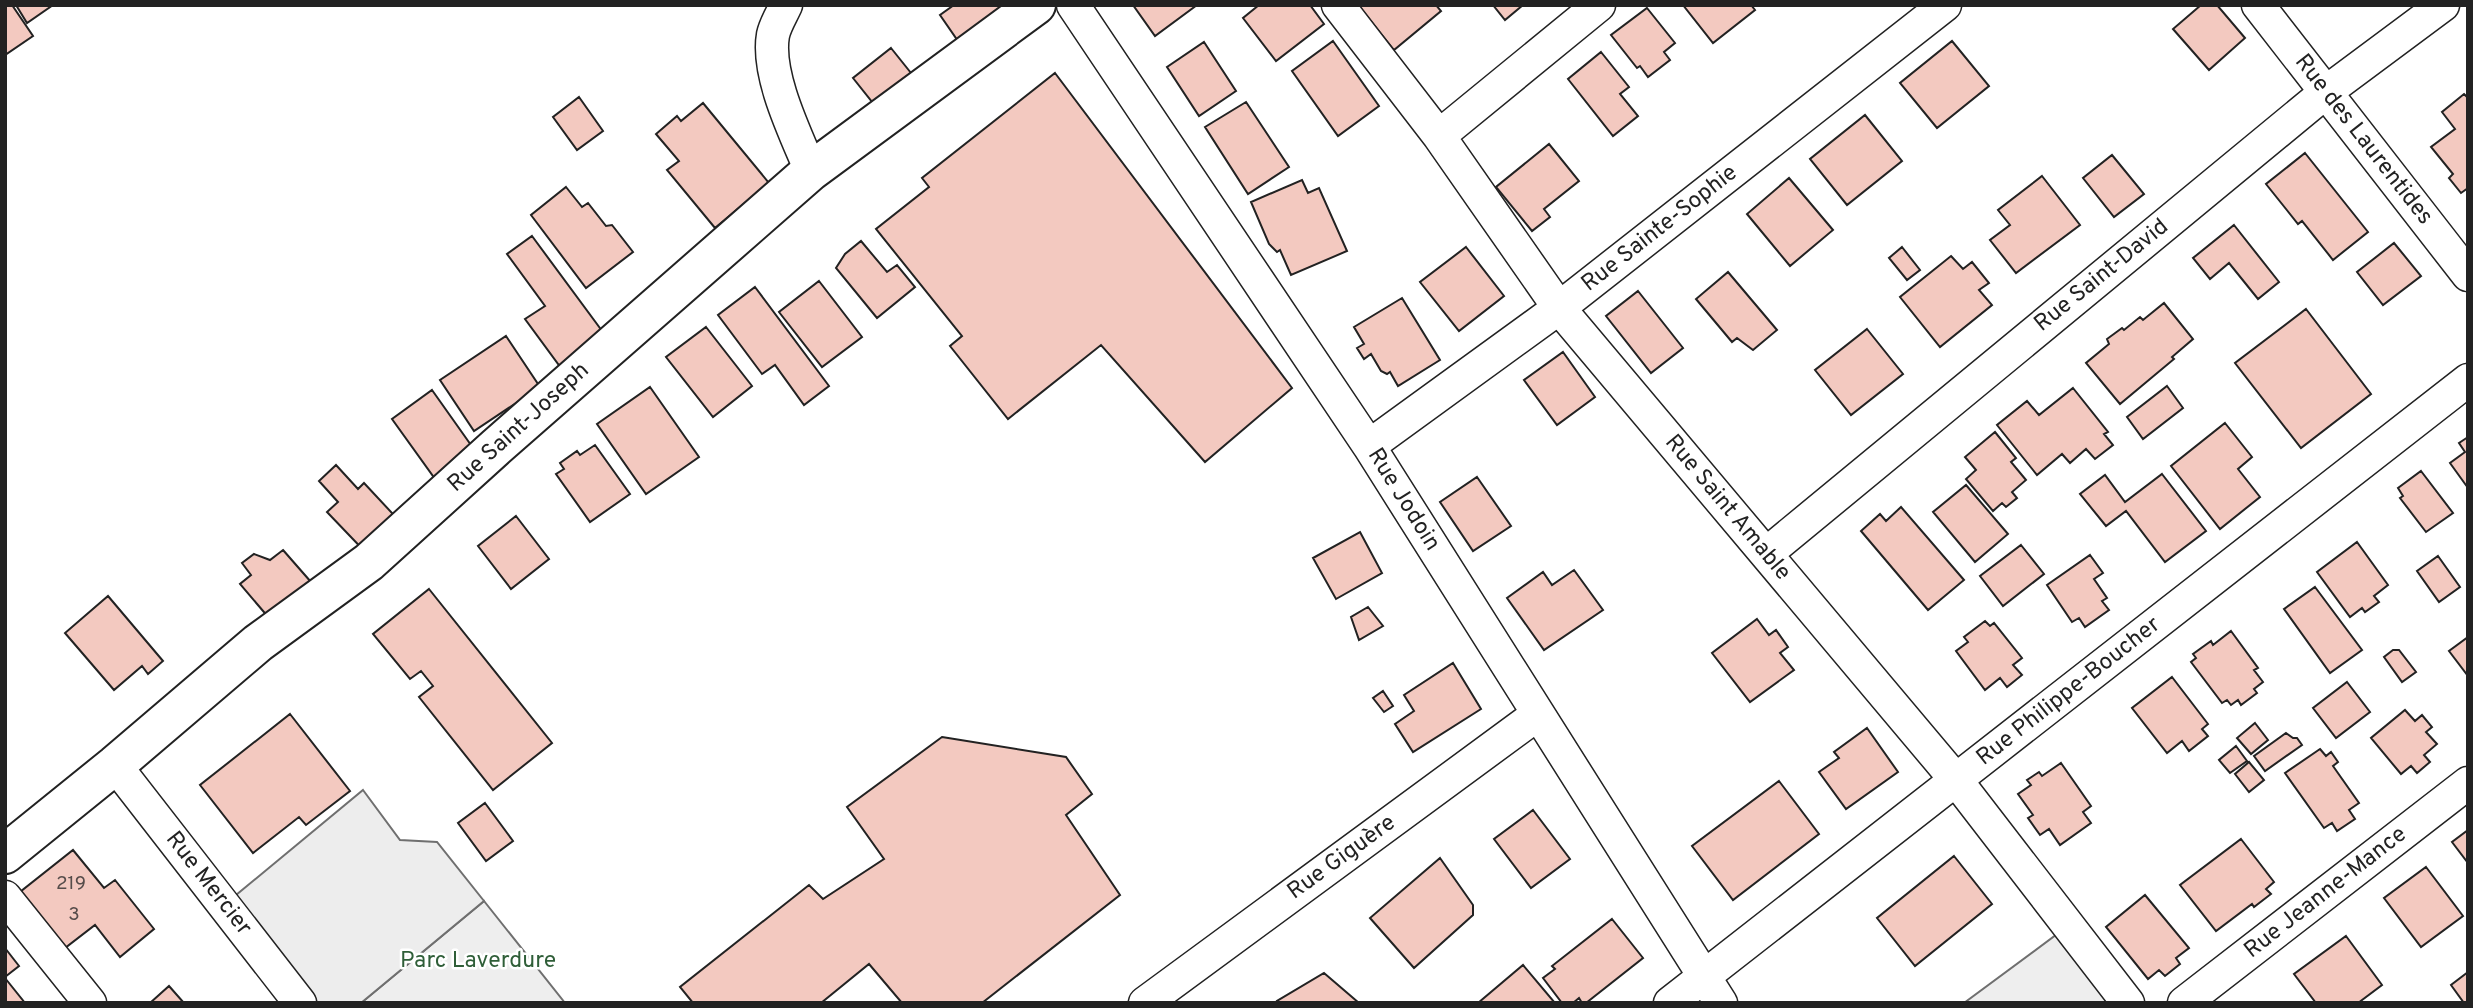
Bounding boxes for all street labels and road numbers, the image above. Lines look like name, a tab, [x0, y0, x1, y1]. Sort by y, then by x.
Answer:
street label: Rue des Laurentides	[2287, 49, 2439, 231]
street label: Rue Sainte-Sophie	[1576, 159, 1744, 299]
street label: Rue Saint-David	[2029, 213, 2175, 339]
street label: Rue Saint-Joseph	[442, 357, 596, 499]
street label: Rue Saint Amable	[1657, 429, 1797, 587]
street label: Rue Jodoin	[1360, 443, 1446, 557]
street label: Rue Philippe-Boucher	[1971, 611, 2167, 773]
street label: Rue Giguère	[1282, 809, 1402, 907]
street label: Rue Jeanne-Mance	[2239, 820, 2413, 966]
street label: Rue Mercier	[158, 826, 258, 942]

